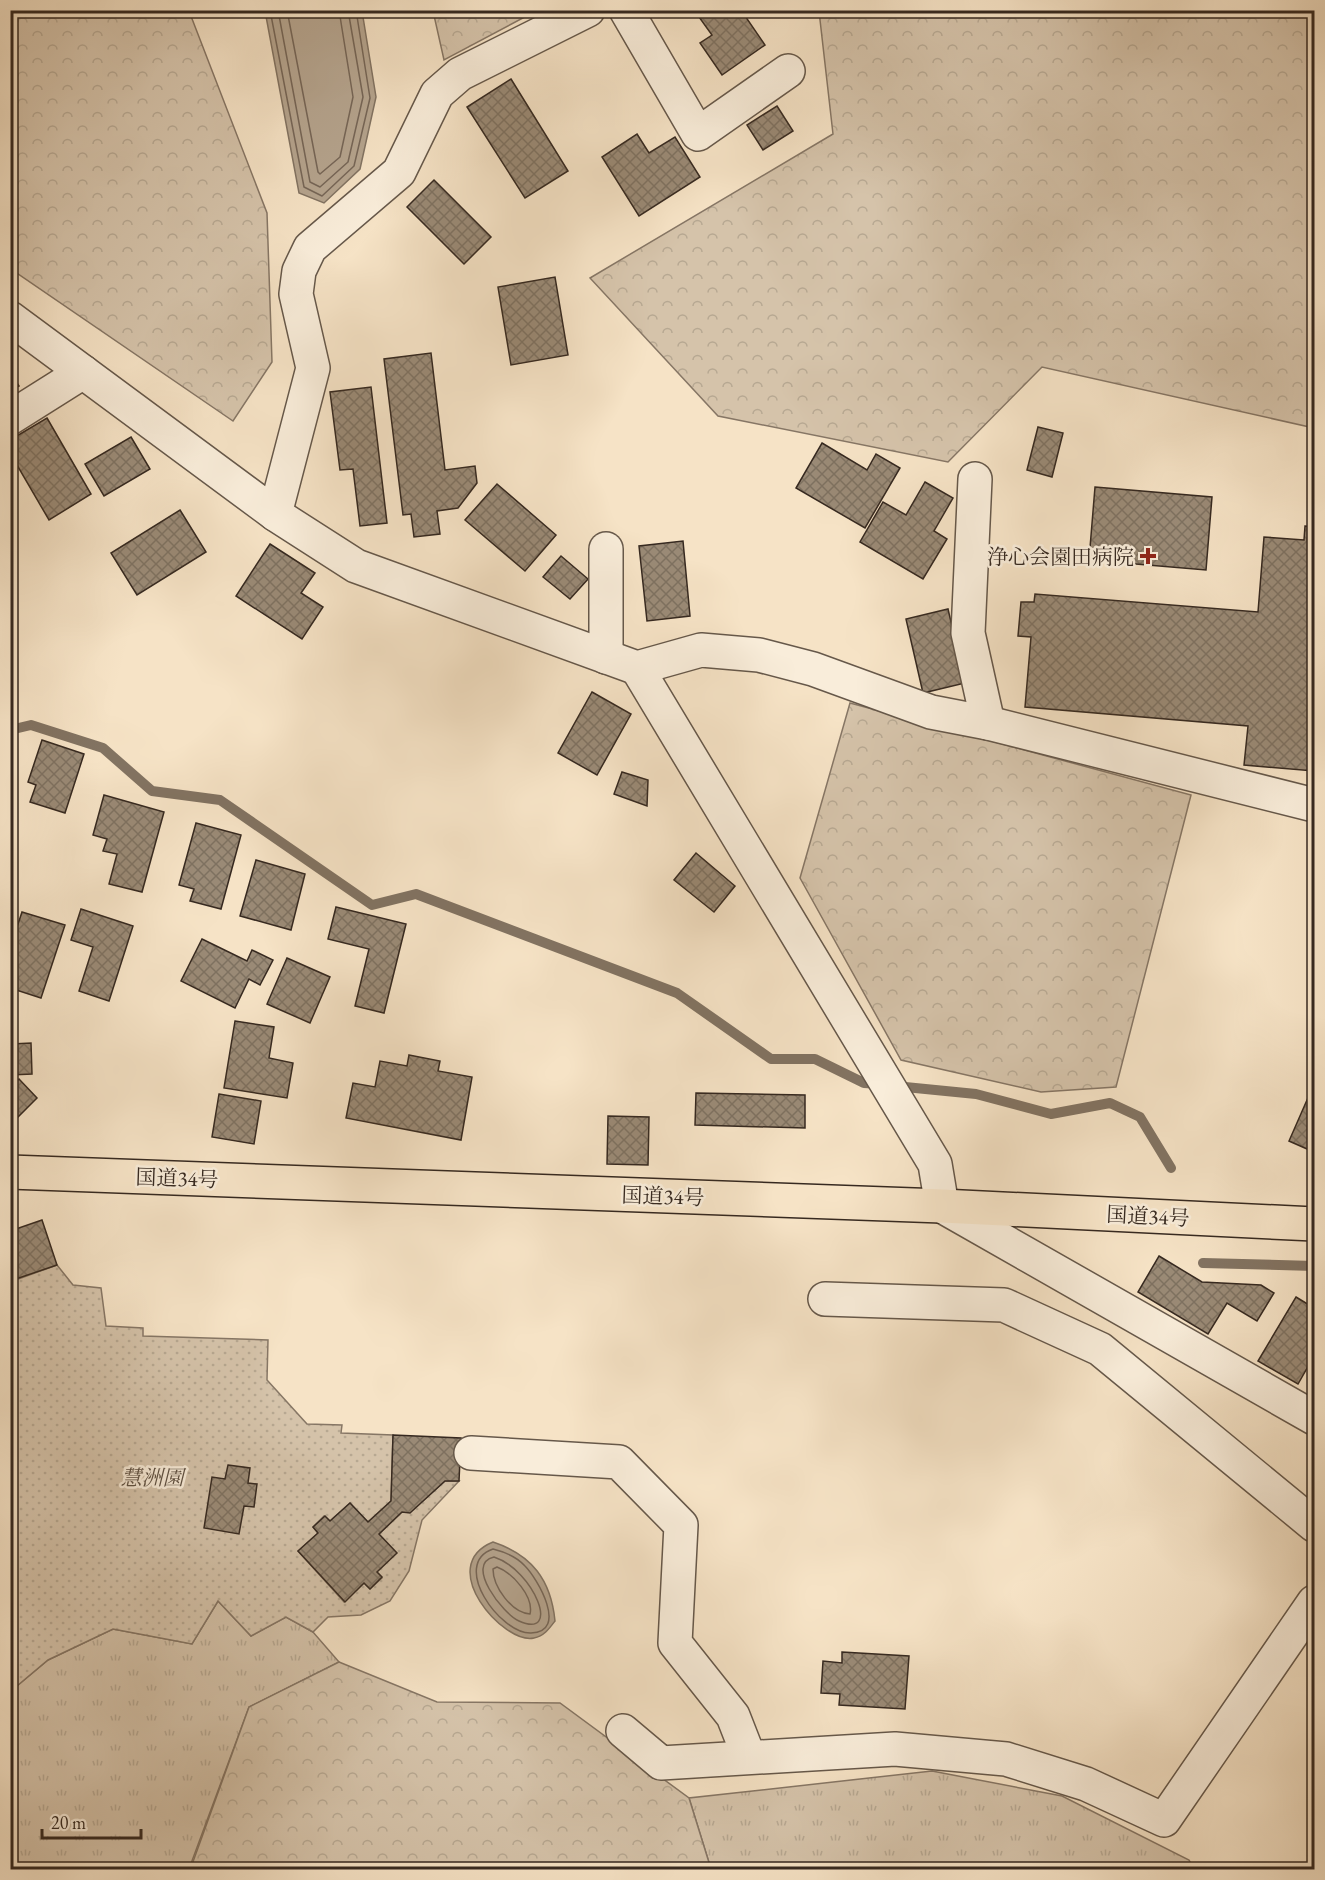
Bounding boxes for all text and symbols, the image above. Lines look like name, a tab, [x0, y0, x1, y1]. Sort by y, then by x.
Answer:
place label: 浄心会園田病院	[987, 543, 1134, 570]
marker: 浄心会園田病院	[1139, 547, 1157, 565]
street label: 国道34号	[135, 1163, 219, 1193]
street label: 国道34号	[621, 1181, 705, 1211]
street label: 国道34号	[1106, 1200, 1190, 1232]
park label: 慧洲園	[121, 1464, 186, 1491]
scale bar	[42, 1802, 141, 1840]
text: 20 m	[51, 1811, 86, 1834]

